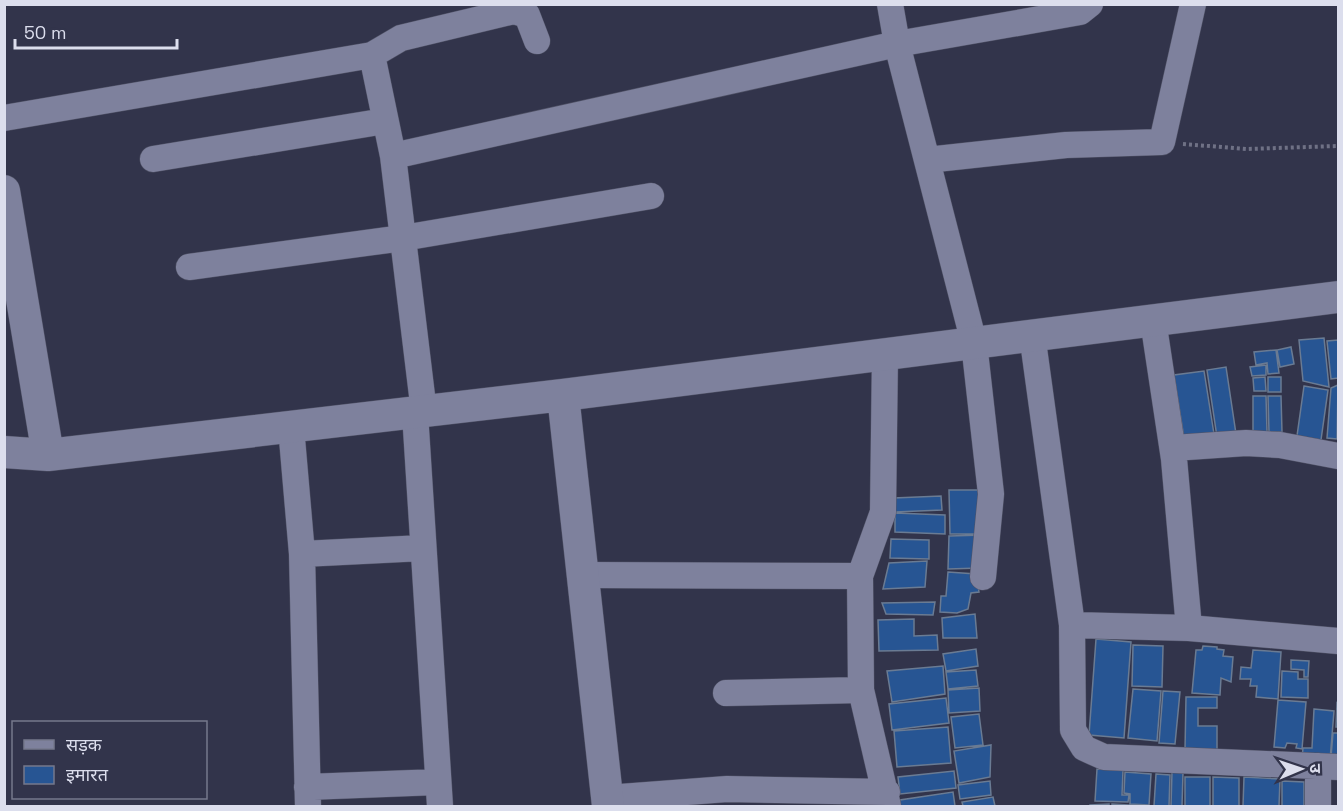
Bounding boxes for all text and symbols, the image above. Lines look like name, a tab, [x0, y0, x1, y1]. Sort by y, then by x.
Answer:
scale bar	[15, 12, 177, 50]
text: 50 m	[24, 21, 66, 44]
legend	[12, 721, 207, 799]
text: सड़क	[66, 733, 103, 756]
north arrow	[1271, 739, 1331, 799]
text: इमारत	[66, 763, 109, 786]
text: उ	[1305, 763, 1326, 774]

